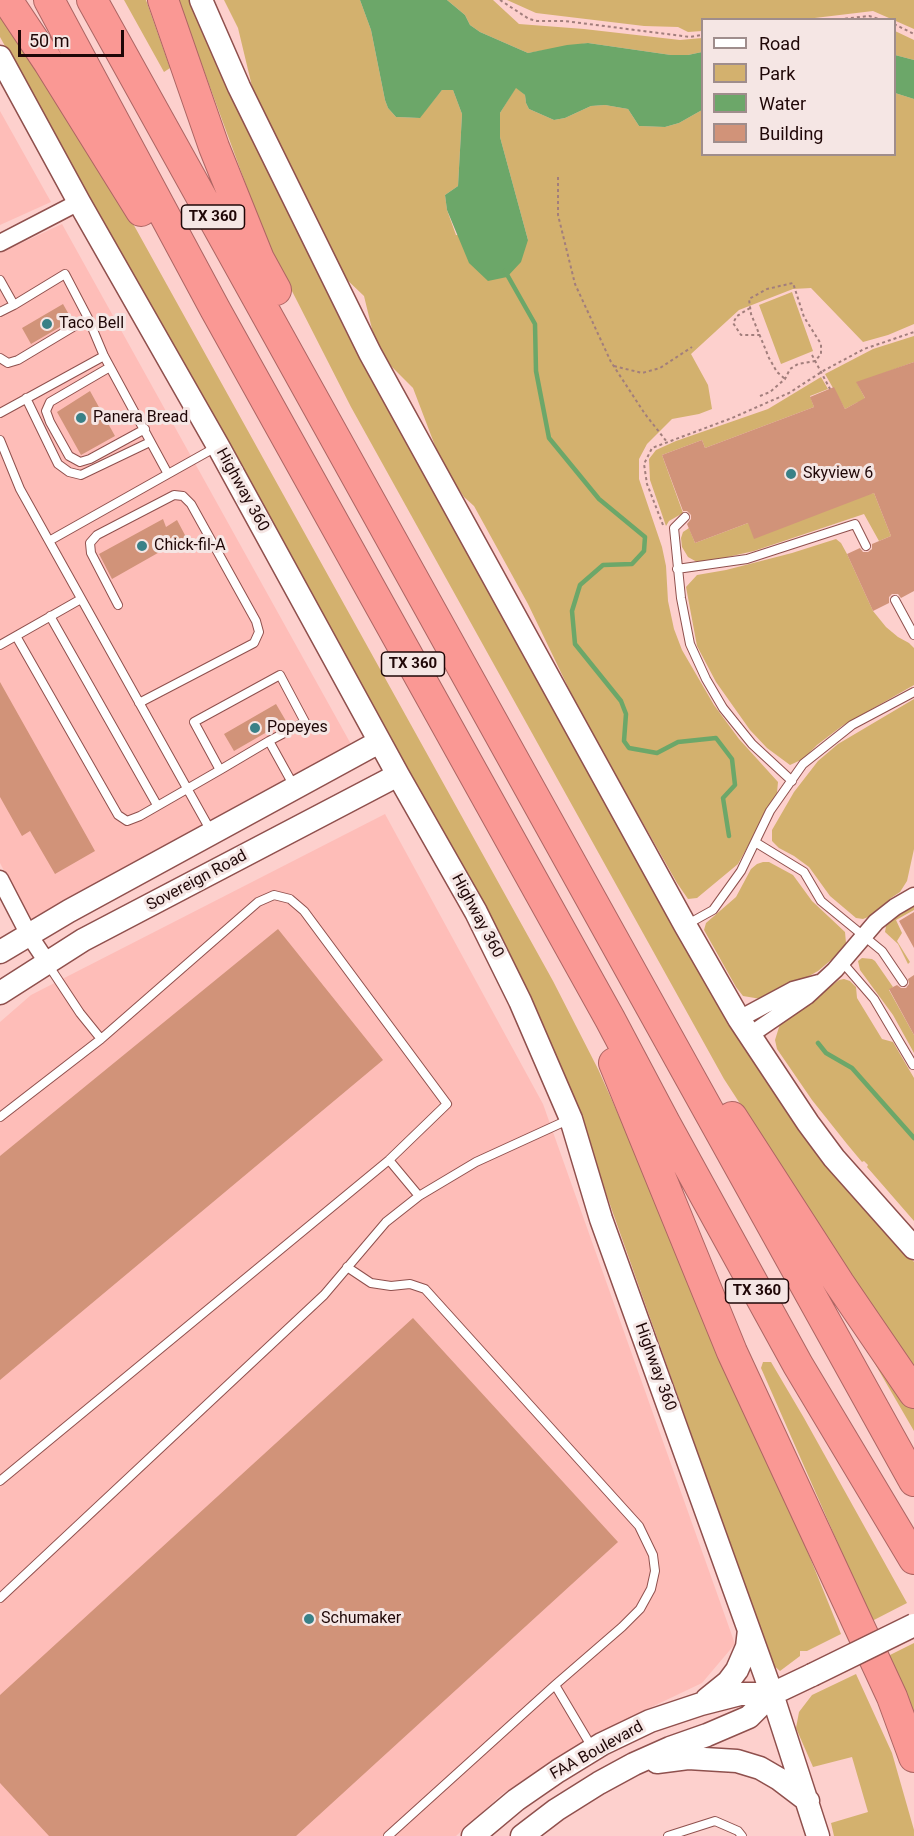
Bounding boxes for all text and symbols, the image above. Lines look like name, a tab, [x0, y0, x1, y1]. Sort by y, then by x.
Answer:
scale bar	[21, 18, 128, 56]
legend	[701, 18, 896, 156]
text: 50 m	[29, 30, 69, 51]
text: Road	[759, 33, 800, 54]
text: Park	[759, 63, 795, 84]
text: Water	[759, 93, 806, 114]
text: Building	[759, 123, 823, 144]
road number: TX 360	[182, 205, 244, 229]
place label: Taco Bell	[59, 314, 124, 334]
marker: Taco Bell	[40, 317, 54, 331]
place label: Panera Bread	[93, 408, 188, 428]
marker: Panera Bread	[74, 411, 88, 425]
street label: Highway 360	[211, 445, 273, 535]
place label: Skyview 6	[803, 464, 873, 484]
marker: Skyview 6	[784, 467, 798, 481]
place label: Chick-fil-A	[154, 536, 226, 556]
marker: Chick-fil-A	[135, 539, 149, 553]
road number: TX 360	[382, 652, 444, 676]
place label: Popeyes	[267, 718, 328, 738]
marker: Popeyes	[248, 721, 262, 735]
street label: Sovereign Road	[144, 847, 250, 915]
street label: Highway 360	[447, 871, 507, 961]
road number: TX 360	[726, 1279, 789, 1303]
street label: Highway 360	[630, 1320, 680, 1414]
place label: Schumaker	[321, 1609, 401, 1629]
marker: Schumaker	[302, 1612, 316, 1626]
street label: FAA Boulevard	[547, 1718, 647, 1784]

